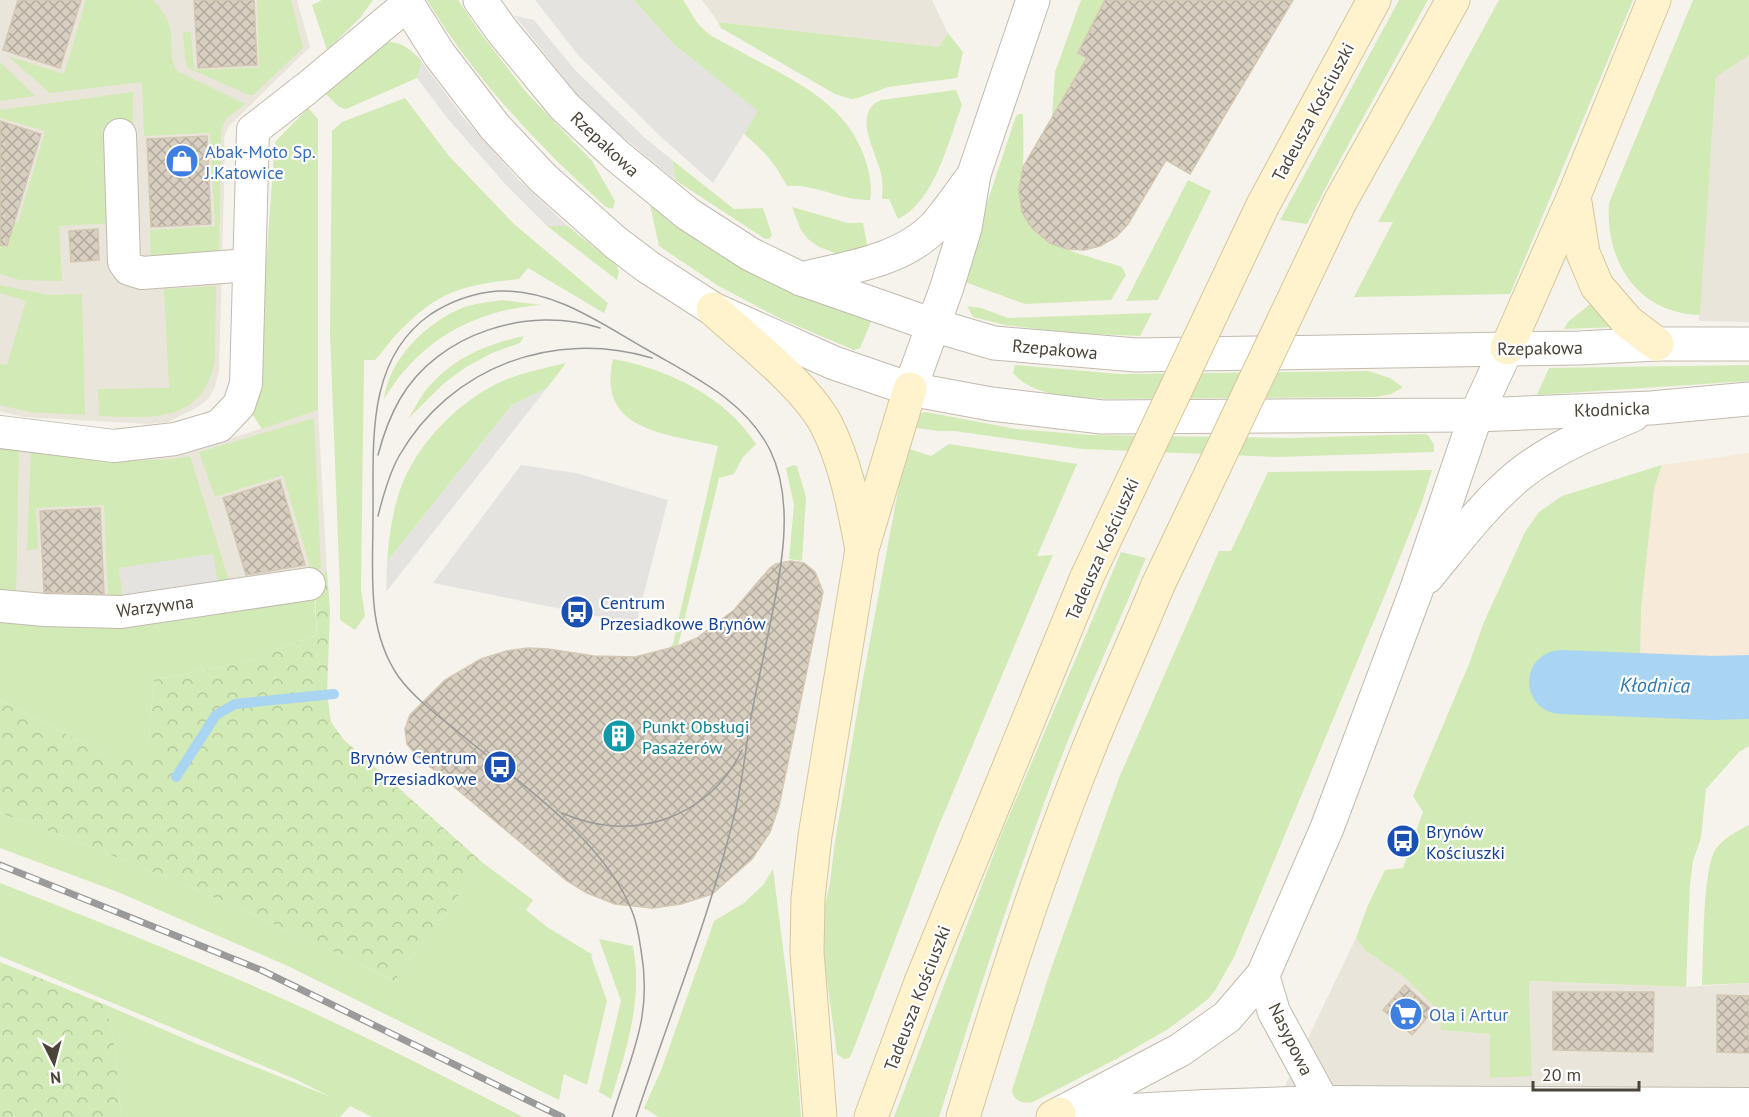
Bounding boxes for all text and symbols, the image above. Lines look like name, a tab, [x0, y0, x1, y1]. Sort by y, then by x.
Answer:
street label: Tadeusza Kościuszki	[1267, 39, 1359, 185]
street label: Rzepakowa	[566, 106, 644, 182]
place label: Abak-Moto Sp. J.Katowice	[204, 140, 316, 184]
shop icon: Abak-Moto Sp. J.Katowice	[164, 143, 200, 179]
street label: Rzepakowa	[1011, 334, 1099, 364]
street label: Rzepakowa	[1497, 336, 1583, 360]
street label: Kłodnicka	[1574, 396, 1650, 422]
street label: Tadeusza Kościuszki	[1060, 474, 1144, 624]
street label: Warzywna	[115, 590, 195, 622]
place label: Centrum Przesiadkowe Brynów	[600, 591, 767, 635]
bus stop icon: Centrum Przesiadkowe Brynów	[559, 594, 595, 630]
water label: Kłodnica	[1620, 671, 1691, 699]
place label: Punkt Obsługi Pasażerów	[642, 715, 750, 759]
building icon: Punkt Obsługi Pasażerów	[601, 718, 637, 754]
place label: Brynów Centrum Przesiadkowe	[350, 746, 477, 790]
bus stop icon: Brynów Centrum Przesiadkowe	[482, 749, 518, 785]
place label: Brynów Kościuszki	[1426, 820, 1505, 864]
bus stop icon: Brynów Kościuszki	[1385, 823, 1421, 859]
street label: Tadeusza Kościuszki	[879, 922, 955, 1074]
supermarket icon: Ola i Artur	[1388, 996, 1424, 1032]
street label: Nasypowa	[1263, 999, 1319, 1079]
place label: Ola i Artur	[1429, 1003, 1508, 1026]
north arrow	[24, 1033, 84, 1093]
scale bar	[1533, 1054, 1640, 1092]
text: 20 m	[1542, 1063, 1581, 1086]
text: N	[49, 1067, 62, 1088]

